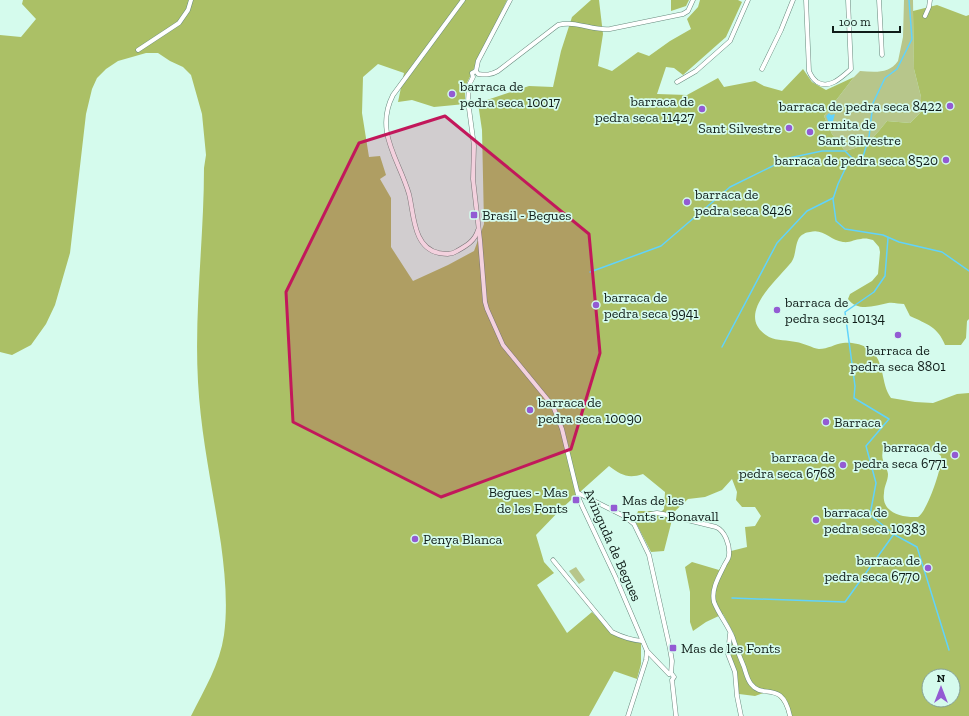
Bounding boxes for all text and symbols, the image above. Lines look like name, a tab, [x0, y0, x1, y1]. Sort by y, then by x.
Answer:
scale bar	[833, 8, 900, 34]
text: 100 m	[839, 15, 871, 29]
place label: barraca de pedra seca 10017	[459, 78, 561, 111]
marker: barraca de pedra seca 10017	[447, 89, 457, 99]
place label: barraca de pedra seca 11427	[595, 93, 694, 126]
place label: barraca de pedra seca 8422	[778, 98, 942, 115]
marker: barraca de pedra seca 8422	[945, 101, 955, 111]
marker: barraca de pedra seca 11427	[697, 104, 707, 114]
place label: ermita de Sant Silvestre	[818, 116, 901, 149]
place label: Sant Silvestre	[698, 120, 781, 137]
marker: Sant Silvestre	[784, 123, 794, 133]
marker: ermita de Sant Silvestre	[805, 127, 815, 137]
place label: barraca de pedra seca 8520	[774, 152, 938, 169]
marker: barraca de pedra seca 8520	[941, 155, 951, 165]
place label: barraca de pedra seca 8426	[694, 186, 792, 219]
marker: barraca de pedra seca 8426	[682, 197, 692, 207]
place label: Brasil - Begues	[482, 207, 571, 224]
marker: Brasil - Begues	[469, 210, 479, 220]
place label: barraca de pedra seca 9941	[603, 289, 699, 322]
place label: barraca de pedra seca 10134	[784, 294, 886, 327]
marker: barraca de pedra seca 9941	[591, 300, 601, 310]
marker: barraca de pedra seca 10134	[772, 305, 782, 315]
marker: barraca de pedra seca 8801	[893, 330, 903, 340]
place label: barraca de pedra seca 8801	[850, 342, 946, 375]
place label: barraca de pedra seca 10090	[537, 394, 642, 427]
marker: barraca de pedra seca 10090	[525, 405, 535, 415]
place label: Barraca	[834, 414, 881, 431]
marker: Barraca	[821, 417, 831, 427]
place label: barraca de pedra seca 6771	[854, 439, 948, 472]
place label: barraca de pedra seca 6768	[739, 449, 835, 482]
marker: barraca de pedra seca 6771	[950, 450, 960, 460]
marker: barraca de pedra seca 6768	[838, 460, 848, 470]
place label: Begues - Mas de les Fonts	[488, 484, 568, 517]
street label: Avinguda de Begues	[580, 486, 645, 604]
place label: Mas de les Fonts - Bonavall	[622, 492, 719, 525]
marker: Begues - Mas de les Fonts	[571, 495, 581, 505]
marker: Mas de les Fonts - Bonavall	[609, 503, 619, 513]
place label: barraca de pedra seca 10383	[823, 504, 926, 537]
marker: barraca de pedra seca 10383	[811, 515, 821, 525]
place label: Penya Blanca	[423, 531, 502, 548]
marker: Penya Blanca	[410, 534, 420, 544]
place label: barraca de pedra seca 6770	[824, 552, 920, 585]
marker: barraca de pedra seca 6770	[923, 563, 933, 573]
place label: Mas de les Fonts	[681, 640, 780, 657]
marker: Mas de les Fonts	[668, 643, 678, 653]
north arrow	[921, 668, 961, 708]
text: N	[937, 672, 946, 685]

